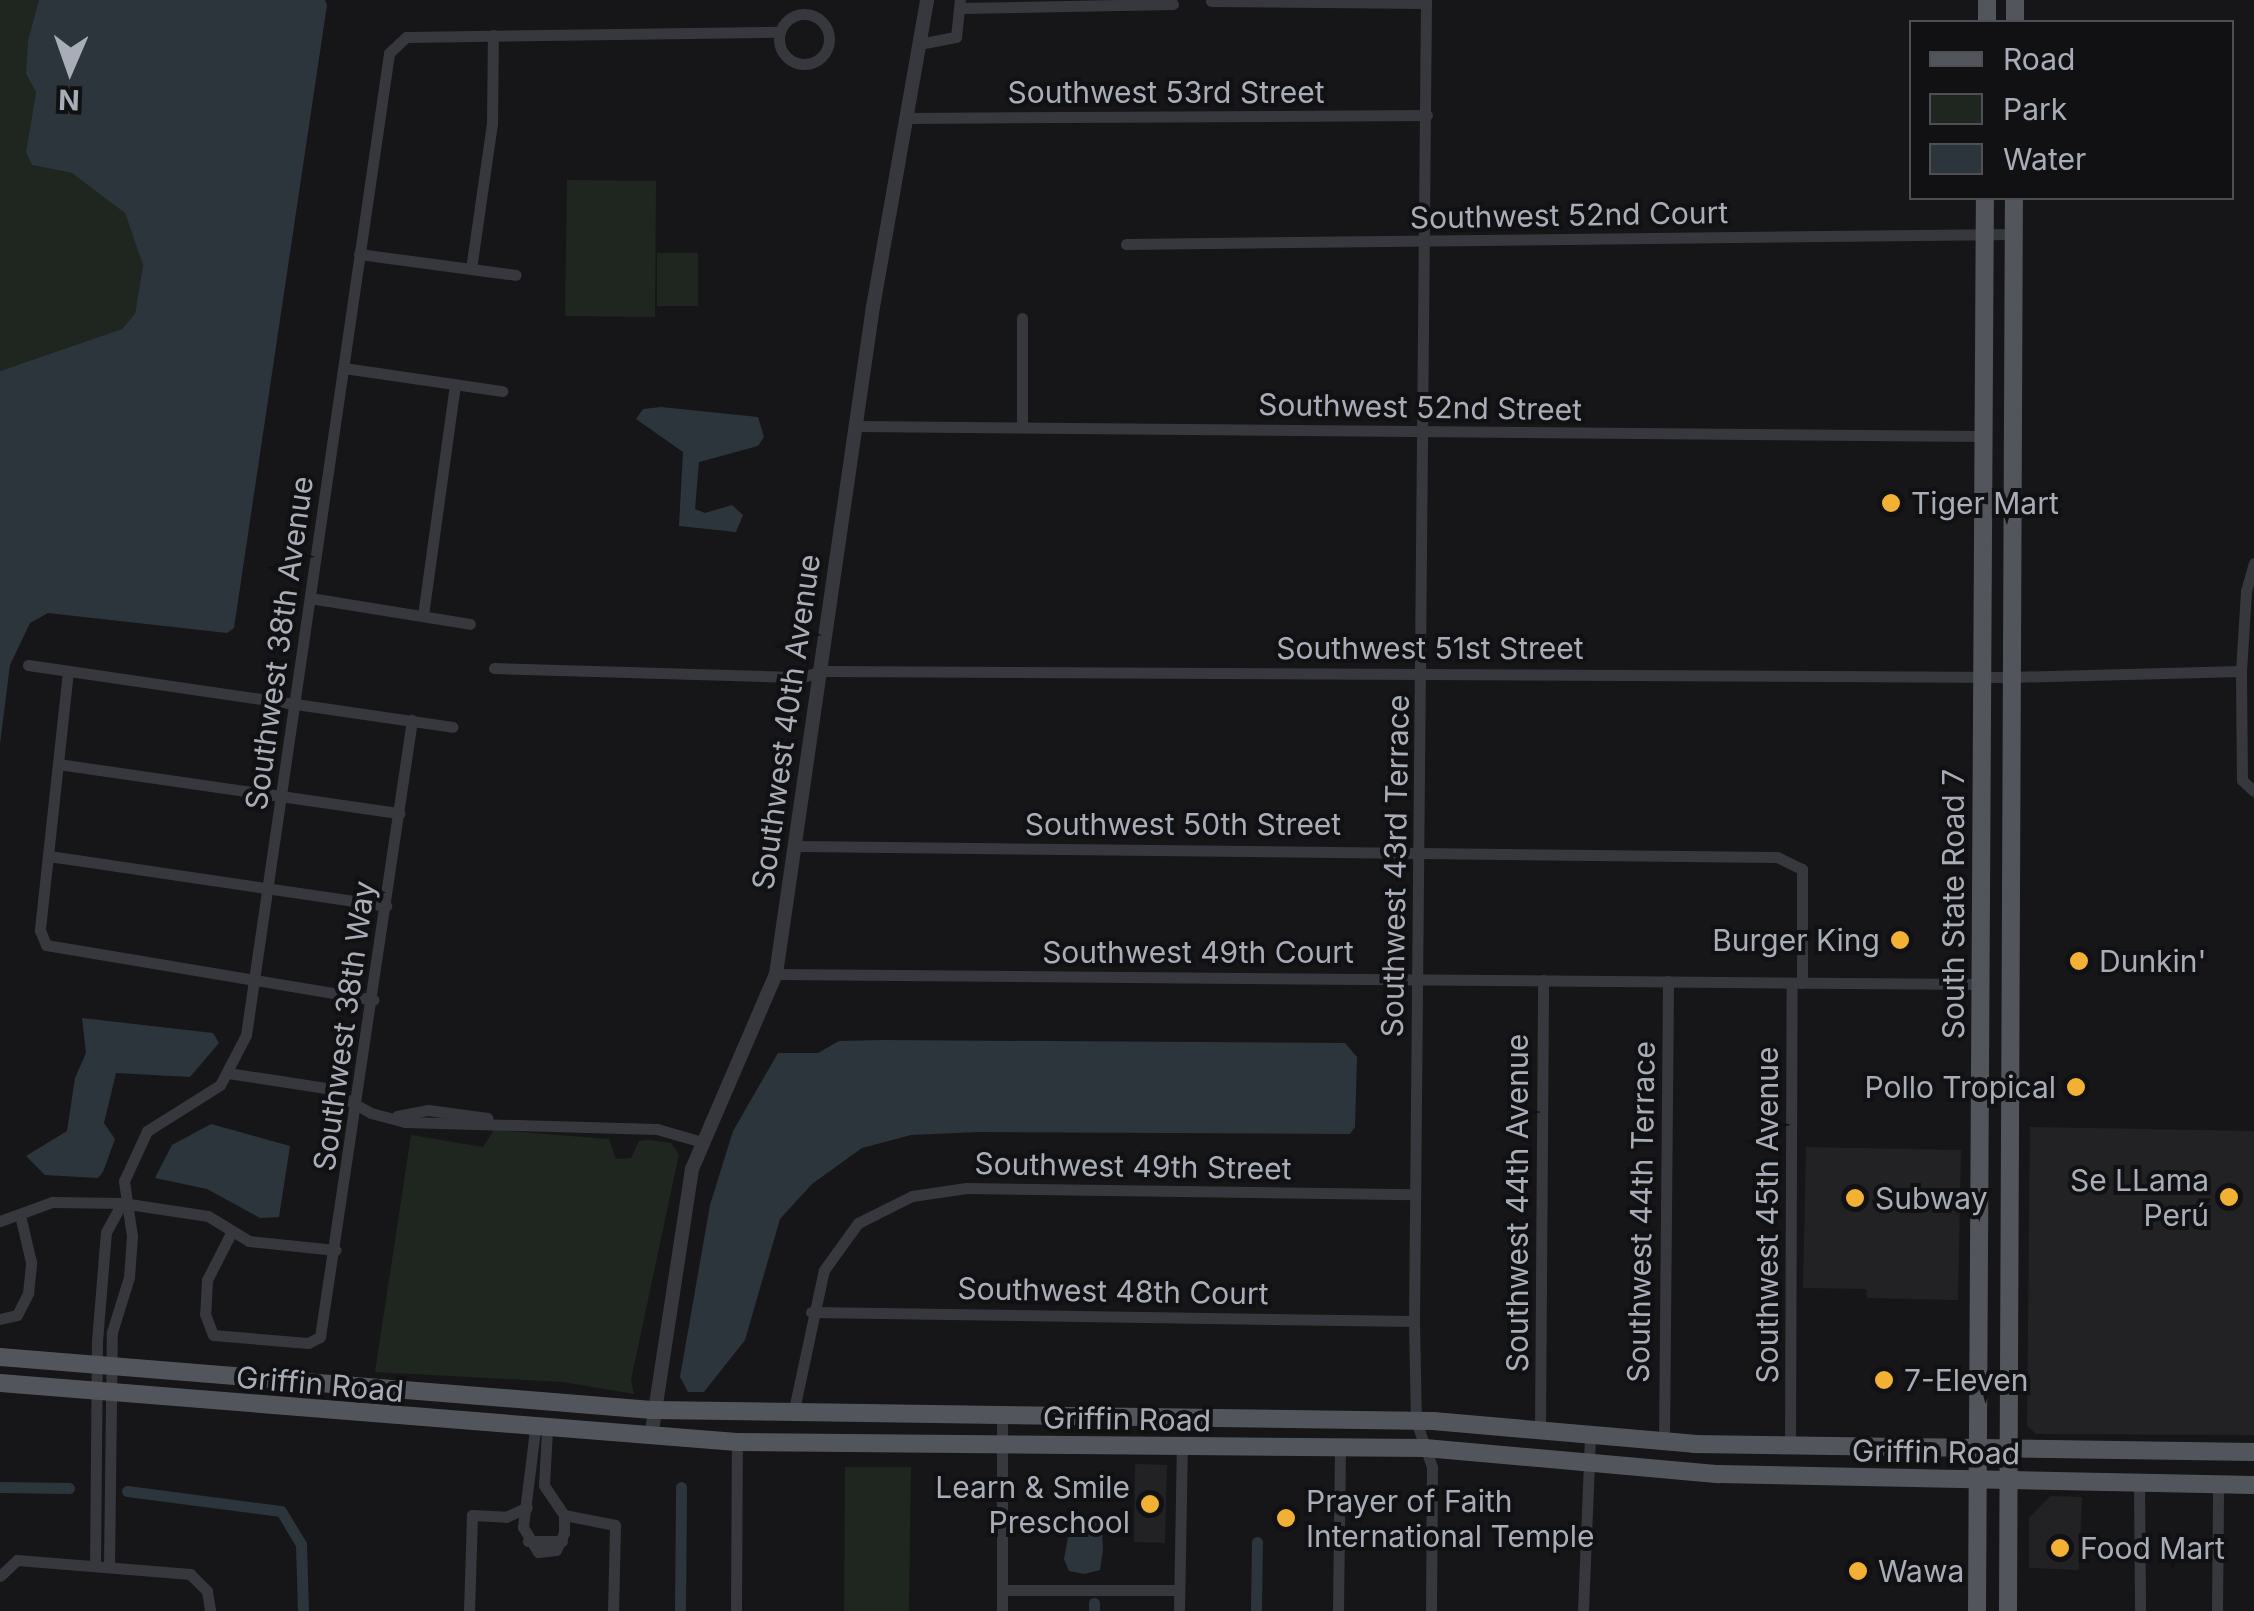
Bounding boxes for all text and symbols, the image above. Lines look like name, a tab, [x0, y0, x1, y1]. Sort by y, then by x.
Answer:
north arrow	[20, 20, 120, 120]
legend	[1909, 20, 2234, 200]
text: Road	[2003, 41, 2075, 77]
street label: Southwest 53rd Street	[1007, 74, 1325, 110]
text: N	[58, 83, 80, 117]
text: Park	[2003, 91, 2067, 127]
text: Water	[2003, 141, 2086, 177]
street label: Southwest 52nd Court	[1410, 194, 1728, 236]
street label: Southwest 52nd Street	[1258, 386, 1582, 428]
street label: Southwest 38th Avenue	[238, 474, 320, 812]
place label: Tiger Mart	[1911, 485, 2059, 521]
marker: Tiger Mart	[1880, 492, 1902, 514]
street label: Southwest 40th Avenue	[745, 552, 827, 892]
street label: Southwest 51st Street	[1276, 630, 1584, 666]
street label: Southwest 43rd Terrace	[1374, 694, 1416, 1038]
street label: South State Road 7	[1935, 769, 1971, 1039]
street label: Southwest 50th Street	[1025, 806, 1341, 842]
street label: Southwest 38th Way	[306, 879, 382, 1173]
place label: Burger King	[1712, 922, 1880, 958]
marker: Burger King	[1889, 929, 1911, 951]
street label: Southwest 49th Court	[1042, 934, 1354, 970]
place label: Dunkin'	[2099, 943, 2207, 979]
marker: Dunkin'	[2068, 950, 2090, 972]
street label: Southwest 44th Avenue	[1499, 1034, 1535, 1372]
street label: Southwest 44th Terrace	[1620, 1041, 1662, 1383]
street label: Southwest 45th Avenue	[1749, 1046, 1785, 1384]
place label: Pollo Tropical	[1864, 1069, 2056, 1105]
marker: Pollo Tropical	[2065, 1076, 2087, 1098]
street label: Southwest 49th Street	[974, 1145, 1292, 1187]
place label: Se LLama Perú	[2070, 1162, 2209, 1232]
place label: Subway	[1875, 1180, 1988, 1216]
marker: Se LLama Perú	[2218, 1186, 2240, 1208]
marker: Subway	[1844, 1187, 1866, 1209]
street label: Southwest 48th Court	[957, 1270, 1269, 1312]
street label: Griffin Road	[235, 1359, 405, 1409]
place label: 7-Eleven	[1904, 1362, 2028, 1398]
marker: 7-Eleven	[1873, 1369, 1895, 1391]
street label: Griffin Road	[1043, 1400, 1211, 1438]
street label: Griffin Road	[1852, 1433, 2020, 1471]
place label: Learn & Smile Preschool	[935, 1469, 1130, 1540]
place label: Prayer of Faith International Temple	[1306, 1483, 1594, 1554]
marker: Learn & Smile Preschool	[1139, 1493, 1161, 1515]
marker: Prayer of Faith International Temple	[1275, 1507, 1297, 1529]
place label: Food Mart	[2080, 1530, 2225, 1566]
marker: Food Mart	[2049, 1537, 2071, 1559]
place label: Wawa	[1878, 1553, 1964, 1589]
marker: Wawa	[1847, 1560, 1869, 1582]

